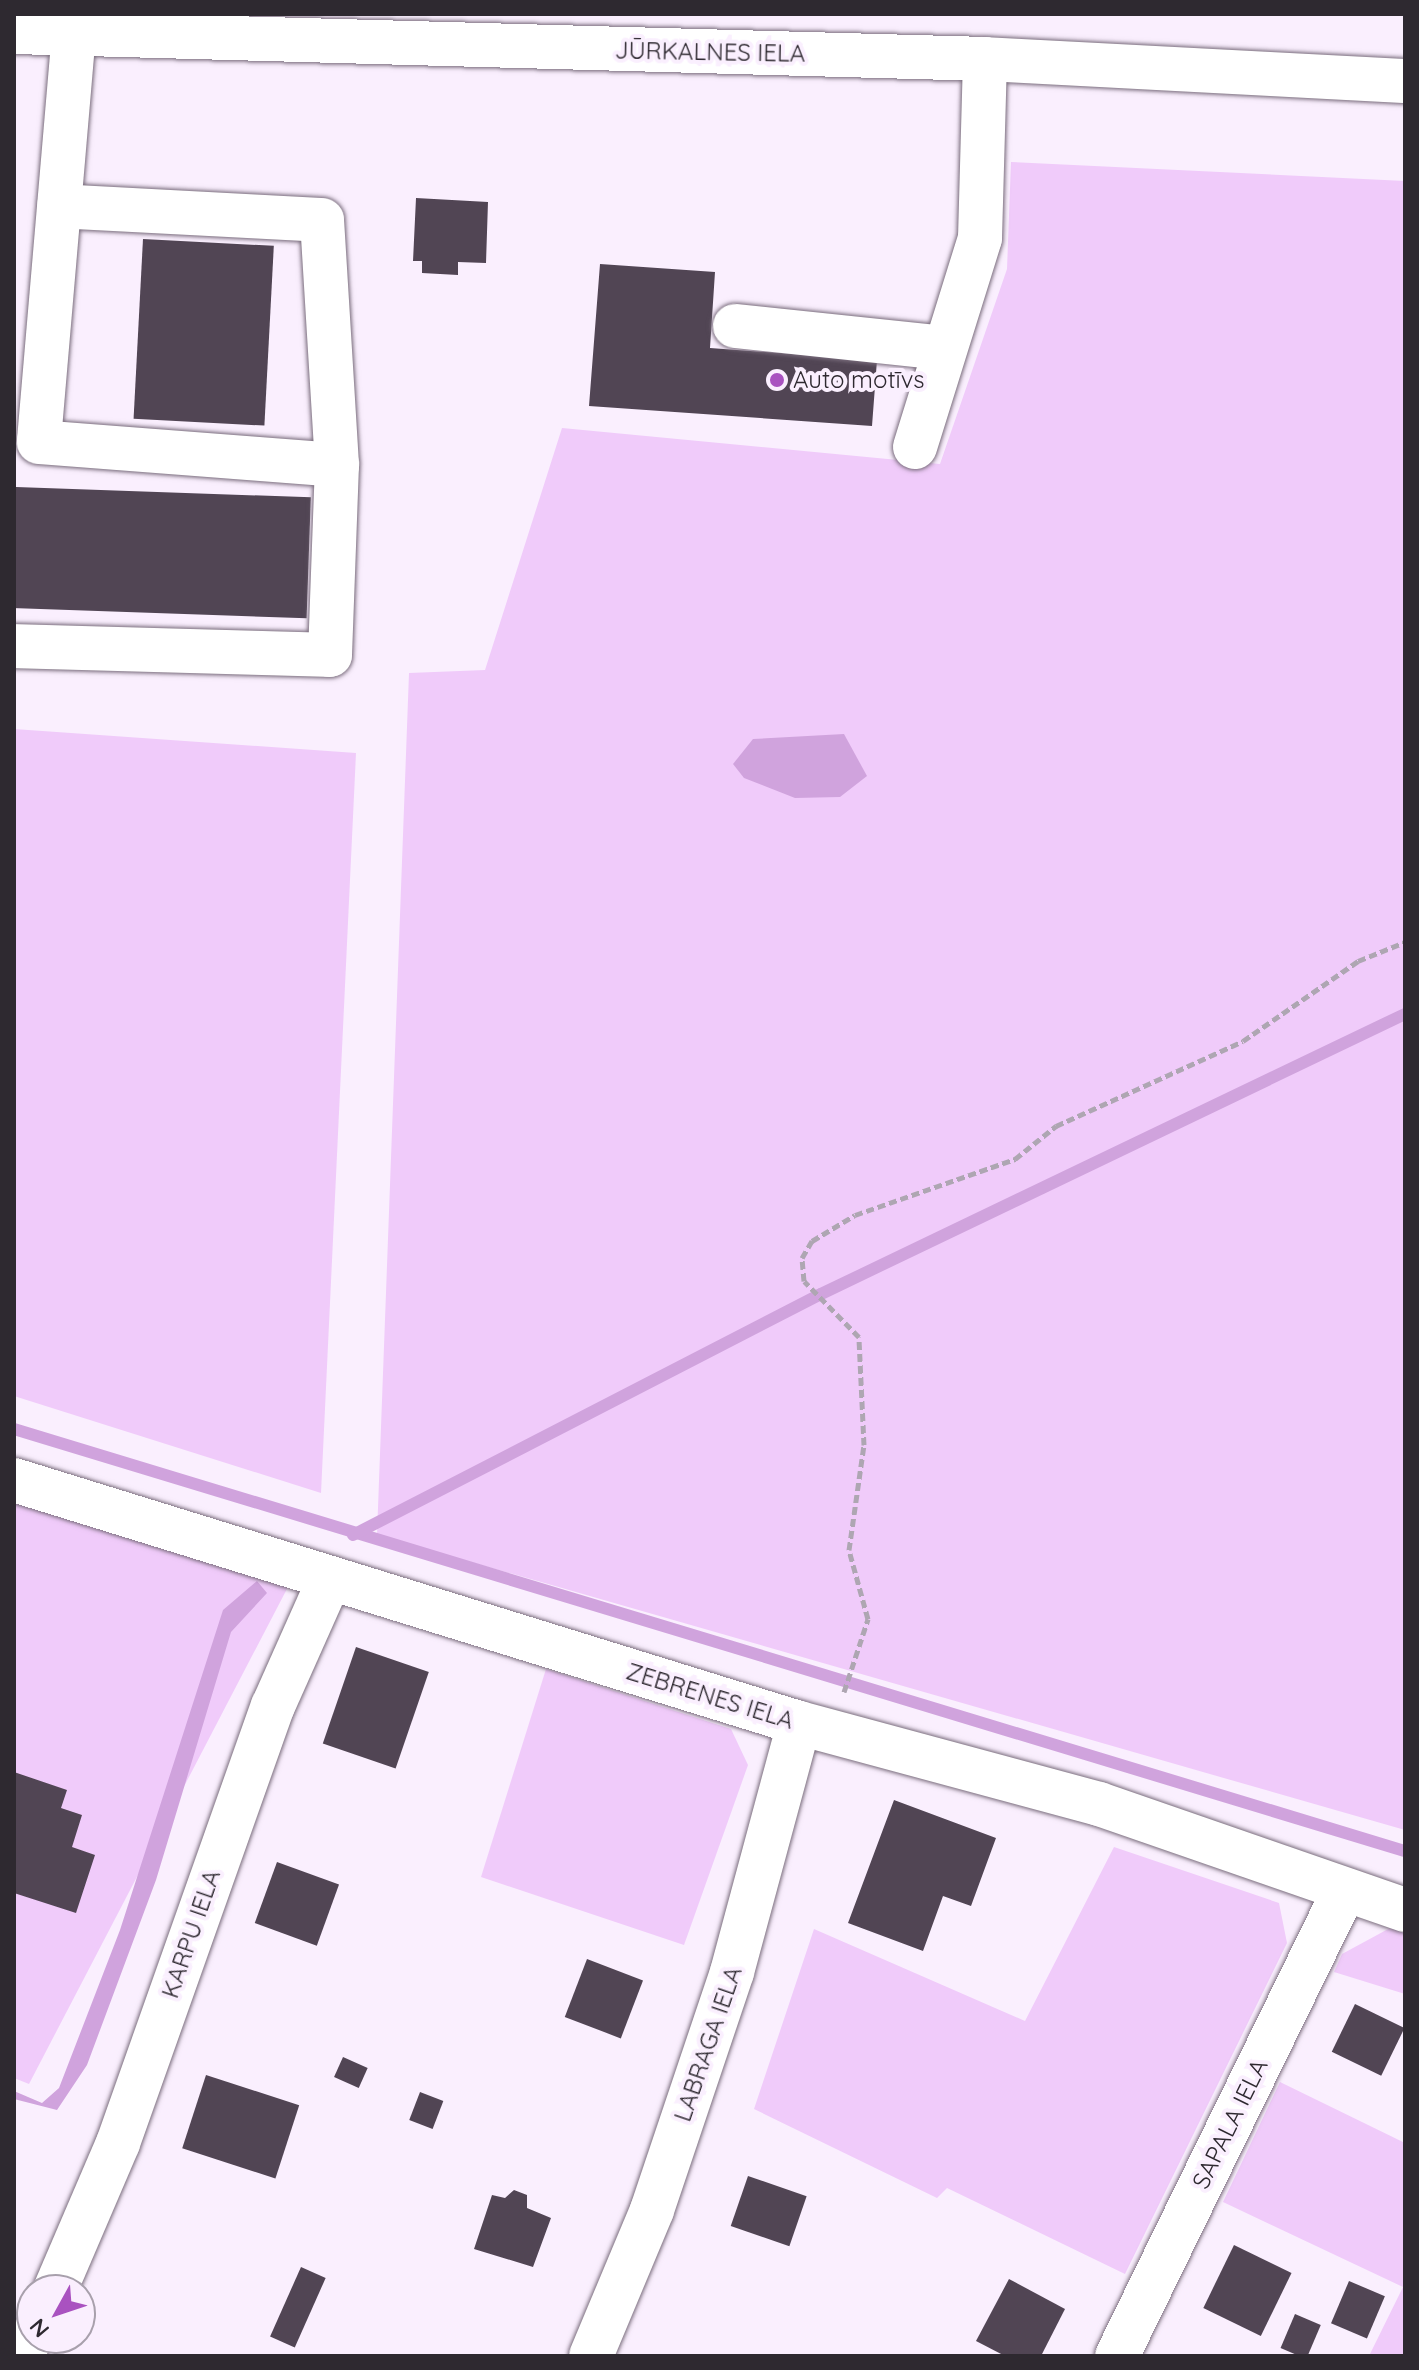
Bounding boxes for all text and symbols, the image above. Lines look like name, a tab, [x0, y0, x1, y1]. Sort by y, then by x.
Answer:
street label: JŪRKALNES IELA	[615, 36, 805, 68]
place label: Auto motīvs	[793, 366, 924, 394]
marker: Auto motīvs	[768, 371, 786, 389]
street label: ZEBRENES IELA	[623, 1657, 797, 1735]
street label: KARPU IELA	[156, 1866, 226, 2002]
street label: LABRAGA IELA	[668, 1963, 748, 2125]
street label: SAPALA IELA	[1186, 2054, 1274, 2194]
north arrow	[16, 2274, 96, 2354]
text: N	[23, 2313, 55, 2343]

